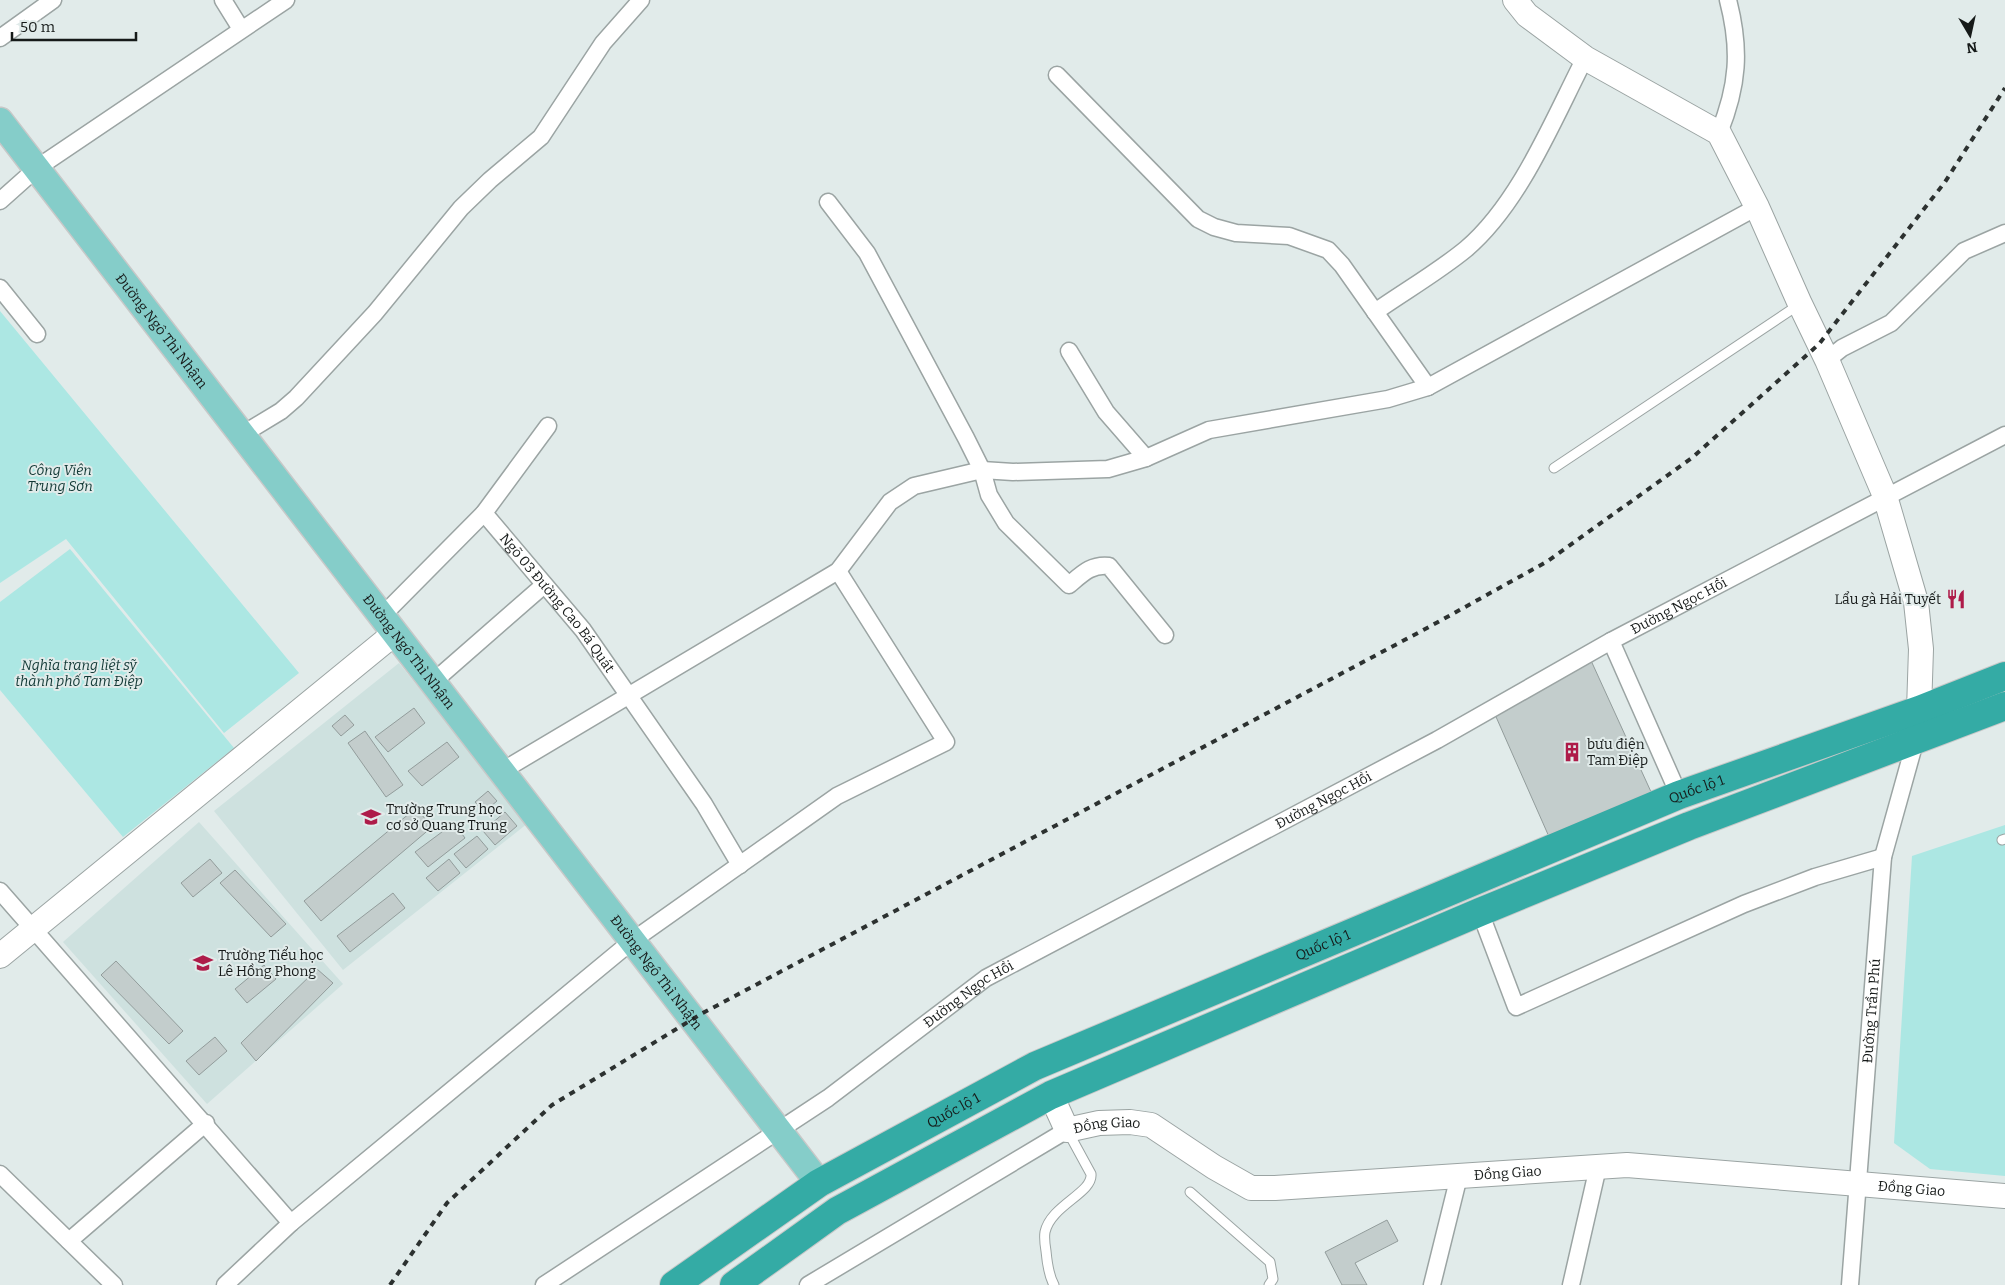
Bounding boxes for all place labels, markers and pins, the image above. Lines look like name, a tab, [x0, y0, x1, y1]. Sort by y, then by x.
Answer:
restaurant icon: Lẩu gà Hải Tuyết	[1945, 588, 1967, 610]
place label: Lẩu gà Hải Tuyết	[1834, 590, 1941, 608]
place label: bưu điện Tam Điệp	[1587, 736, 1648, 769]
building icon: bưu điện Tam Điệp	[1561, 741, 1583, 763]
place label: Trường Trung học cơ sở Quang Trung	[386, 801, 507, 834]
school or university icon: Trường Trung học cơ sở Quang Trung	[360, 806, 382, 828]
place label: Trường Tiểu học Lê Hồng Phong	[218, 946, 324, 980]
school or university icon: Trường Tiểu học Lê Hồng Phong	[192, 952, 214, 974]

